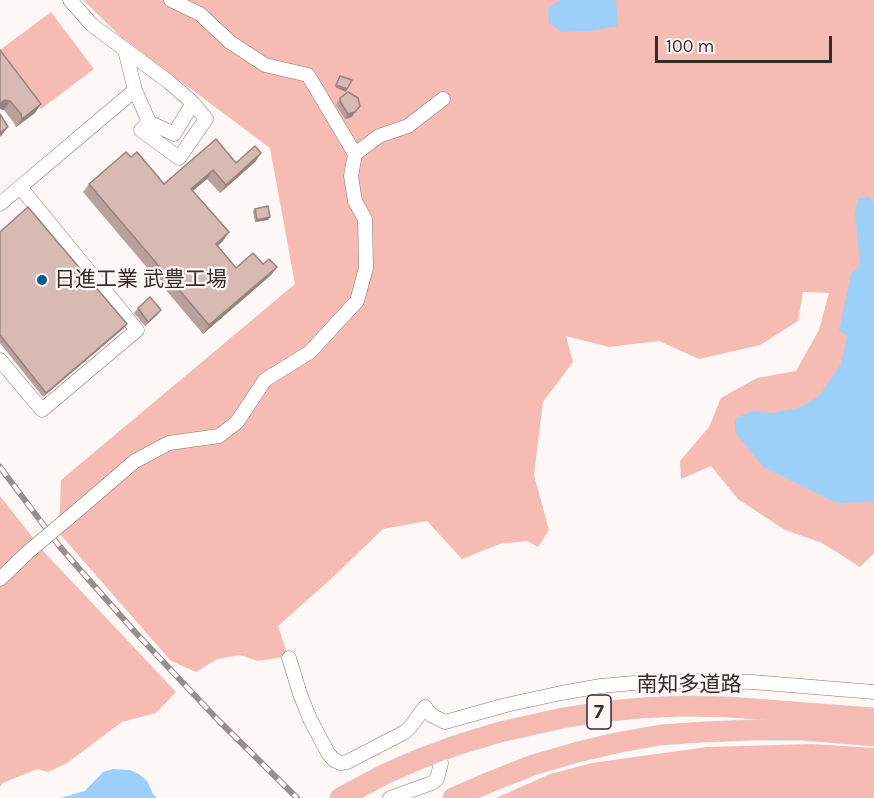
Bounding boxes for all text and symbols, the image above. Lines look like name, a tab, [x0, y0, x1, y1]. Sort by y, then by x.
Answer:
scale bar	[658, 24, 835, 62]
text: 100 m	[666, 35, 714, 57]
place label: 日進工業 武豊工場	[54, 267, 227, 293]
marker: 日進工業 武豊工場	[35, 273, 49, 287]
street label: 南知多道路	[637, 672, 741, 698]
road number: 7	[587, 695, 611, 729]

